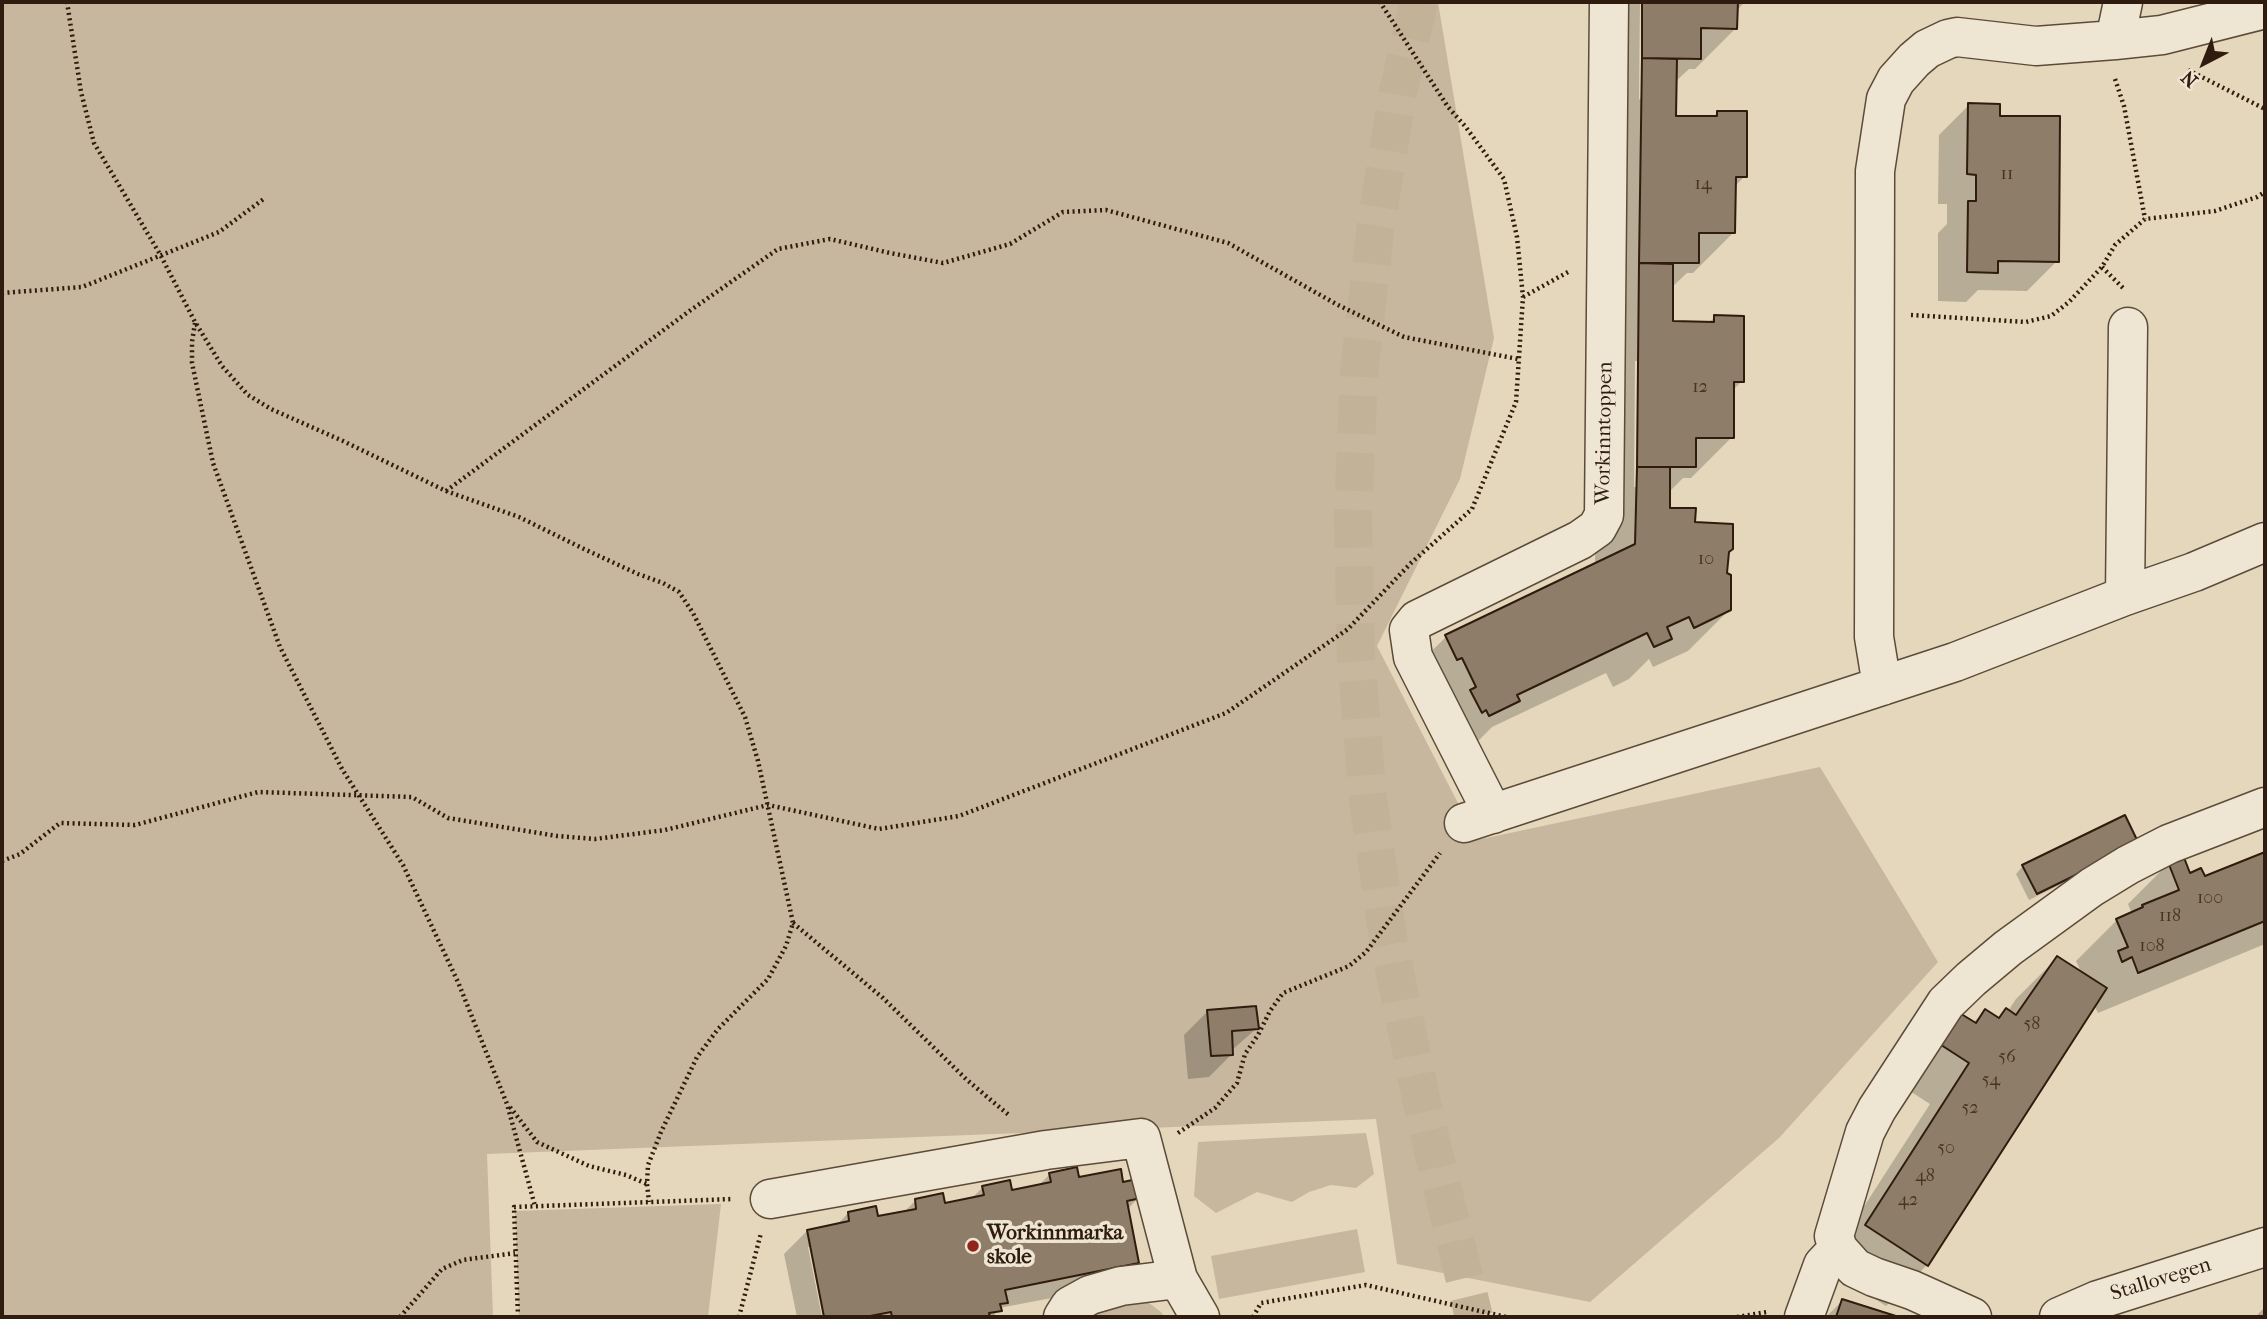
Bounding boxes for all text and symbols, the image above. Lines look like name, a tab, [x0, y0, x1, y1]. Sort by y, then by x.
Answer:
north arrow	[2169, 28, 2239, 98]
text: N	[2177, 66, 2203, 92]
house number: 11	[2001, 164, 2013, 186]
house number: 14	[1694, 174, 1712, 196]
street label: Workinntoppen	[1591, 361, 1619, 505]
house number: 12	[1692, 377, 1708, 399]
house number: 10	[1698, 549, 1714, 571]
house number: 100	[2197, 888, 2223, 910]
house number: 118	[2159, 906, 2181, 928]
house number: 108	[2139, 936, 2165, 958]
house number: 58	[2024, 1014, 2040, 1036]
house number: 56	[1998, 1047, 2016, 1069]
house number: 54	[1982, 1070, 2000, 1092]
house number: 52	[1961, 1098, 1979, 1120]
house number: 50	[1937, 1138, 1955, 1160]
house number: 48	[1915, 1166, 1935, 1188]
house number: 42	[1898, 1190, 1918, 1212]
place label: Workinnmarka skole	[987, 1221, 1123, 1271]
marker: Workinnmarka skole	[965, 1238, 981, 1254]
street label: Stallovegen	[2108, 1253, 2214, 1307]

